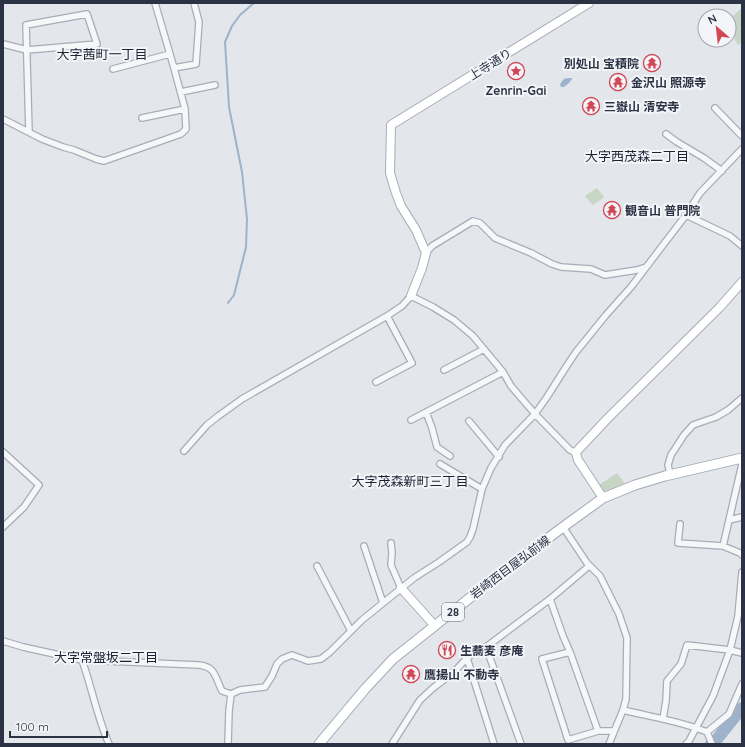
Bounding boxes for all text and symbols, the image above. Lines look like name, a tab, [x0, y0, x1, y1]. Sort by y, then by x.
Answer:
north arrow	[697, 8, 737, 48]
text: N	[705, 11, 719, 27]
street label: 上寺通り	[466, 45, 514, 83]
district label: 大字茜町一丁目	[56, 46, 148, 62]
temple icon: 別処山 宝積院	[642, 53, 662, 73]
place label: 別処山 宝積院	[564, 56, 639, 71]
place icon: Zenrin-Gai	[506, 61, 526, 81]
temple icon: 金沢山 照源寺	[608, 72, 628, 92]
place label: 金沢山 照源寺	[631, 75, 706, 90]
place label: Zenrin-Gai	[486, 83, 547, 98]
temple icon: 三嶽山 清安寺	[581, 96, 601, 116]
place label: 三嶽山 清安寺	[604, 99, 679, 114]
district label: 大字西茂森二丁目	[585, 148, 689, 164]
temple icon: 観音山 普門院	[602, 200, 622, 220]
place label: 観音山 普門院	[625, 203, 700, 218]
district label: 大字茂森新町三丁目	[351, 473, 469, 489]
street label: 岩崎西目屋弘前線	[467, 532, 553, 602]
road number: 28	[442, 603, 464, 621]
restaurant icon: 生蕎麦 彦庵	[437, 640, 457, 660]
place label: 生蕎麦 彦庵	[460, 643, 523, 658]
district label: 大字常盤坂二丁目	[54, 649, 158, 665]
temple icon: 鷹揚山 不動寺	[401, 664, 421, 684]
place label: 鷹揚山 不動寺	[424, 667, 499, 682]
scale bar	[10, 713, 107, 739]
text: 100 m	[16, 719, 49, 734]

